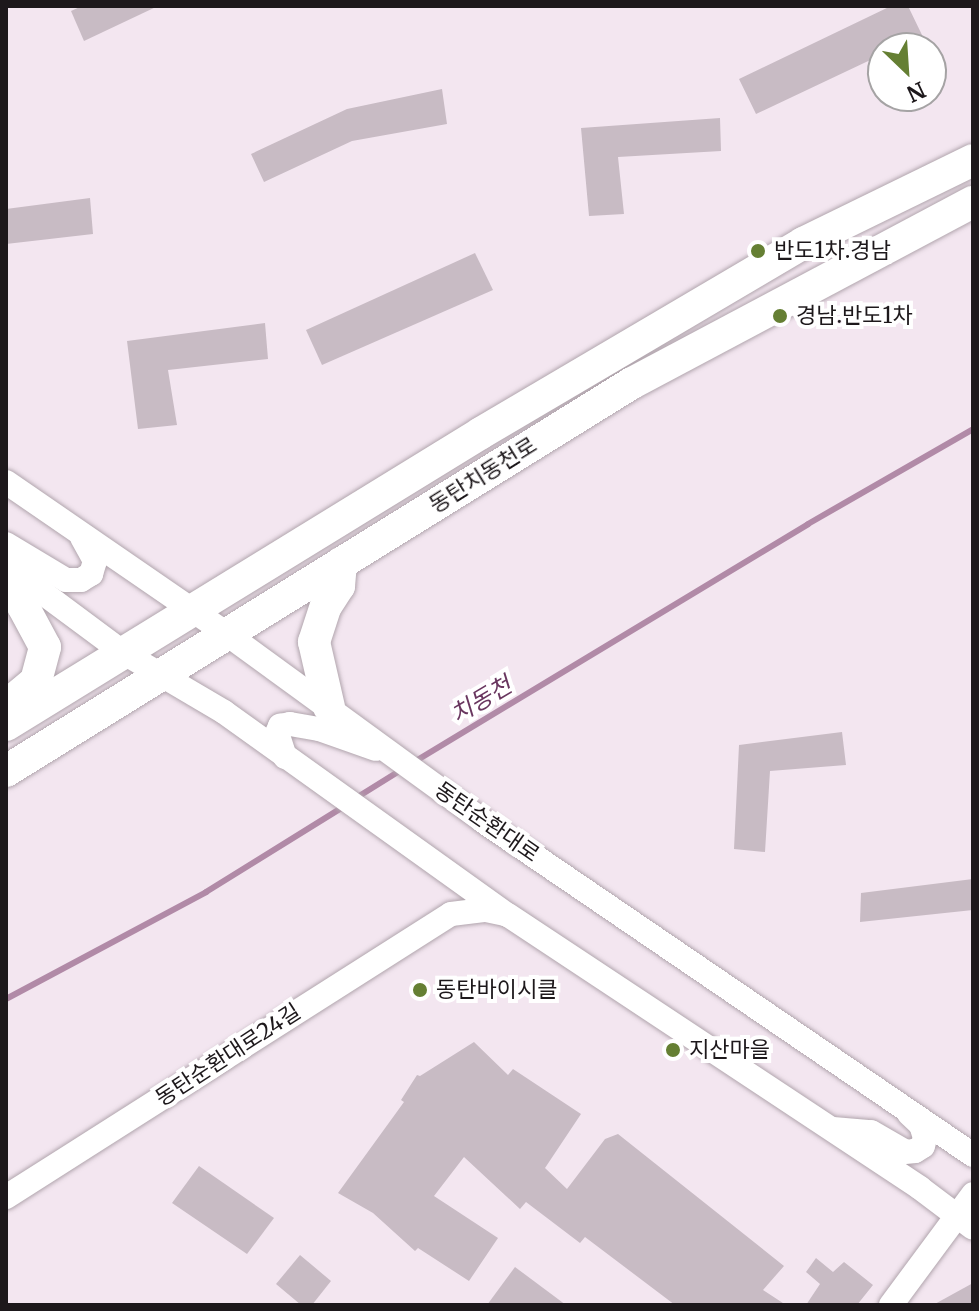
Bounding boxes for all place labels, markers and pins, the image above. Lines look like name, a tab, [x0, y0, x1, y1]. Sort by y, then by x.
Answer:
place label: 반도1차.경남	[774, 238, 891, 264]
marker: 반도1차.경남	[749, 242, 767, 260]
place label: 경남.반도1차	[796, 303, 913, 329]
marker: 경남.반도1차	[771, 307, 789, 325]
place label: 동탄바이시클	[436, 977, 557, 1003]
marker: 동탄바이시클	[411, 981, 429, 999]
place label: 지산마을	[689, 1037, 770, 1063]
marker: 지산마을	[664, 1041, 682, 1059]

